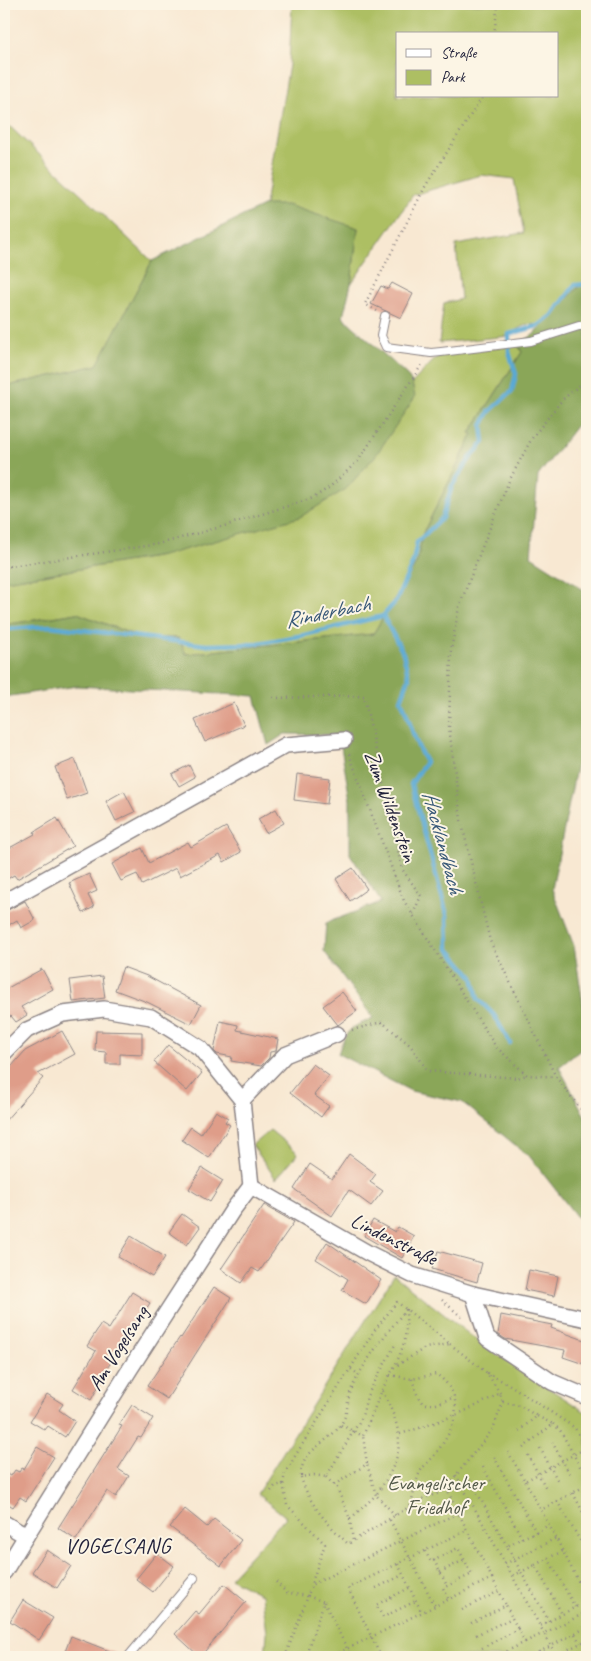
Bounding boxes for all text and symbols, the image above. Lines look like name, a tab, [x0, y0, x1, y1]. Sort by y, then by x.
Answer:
legend	[396, 32, 558, 98]
text: Straße	[441, 44, 477, 63]
text: Park	[441, 68, 466, 87]
water label: Rinderbach	[282, 589, 374, 635]
street label: Zum Wildenstein	[359, 747, 423, 866]
water label: Hacklandbach	[416, 788, 471, 899]
street label: Lindenstraße	[347, 1207, 443, 1272]
street label: Am Vogelsang	[82, 1300, 155, 1395]
park label: Evangelischer Friedhof	[387, 1470, 486, 1520]
district label: VOGELSANG	[65, 1532, 172, 1560]

